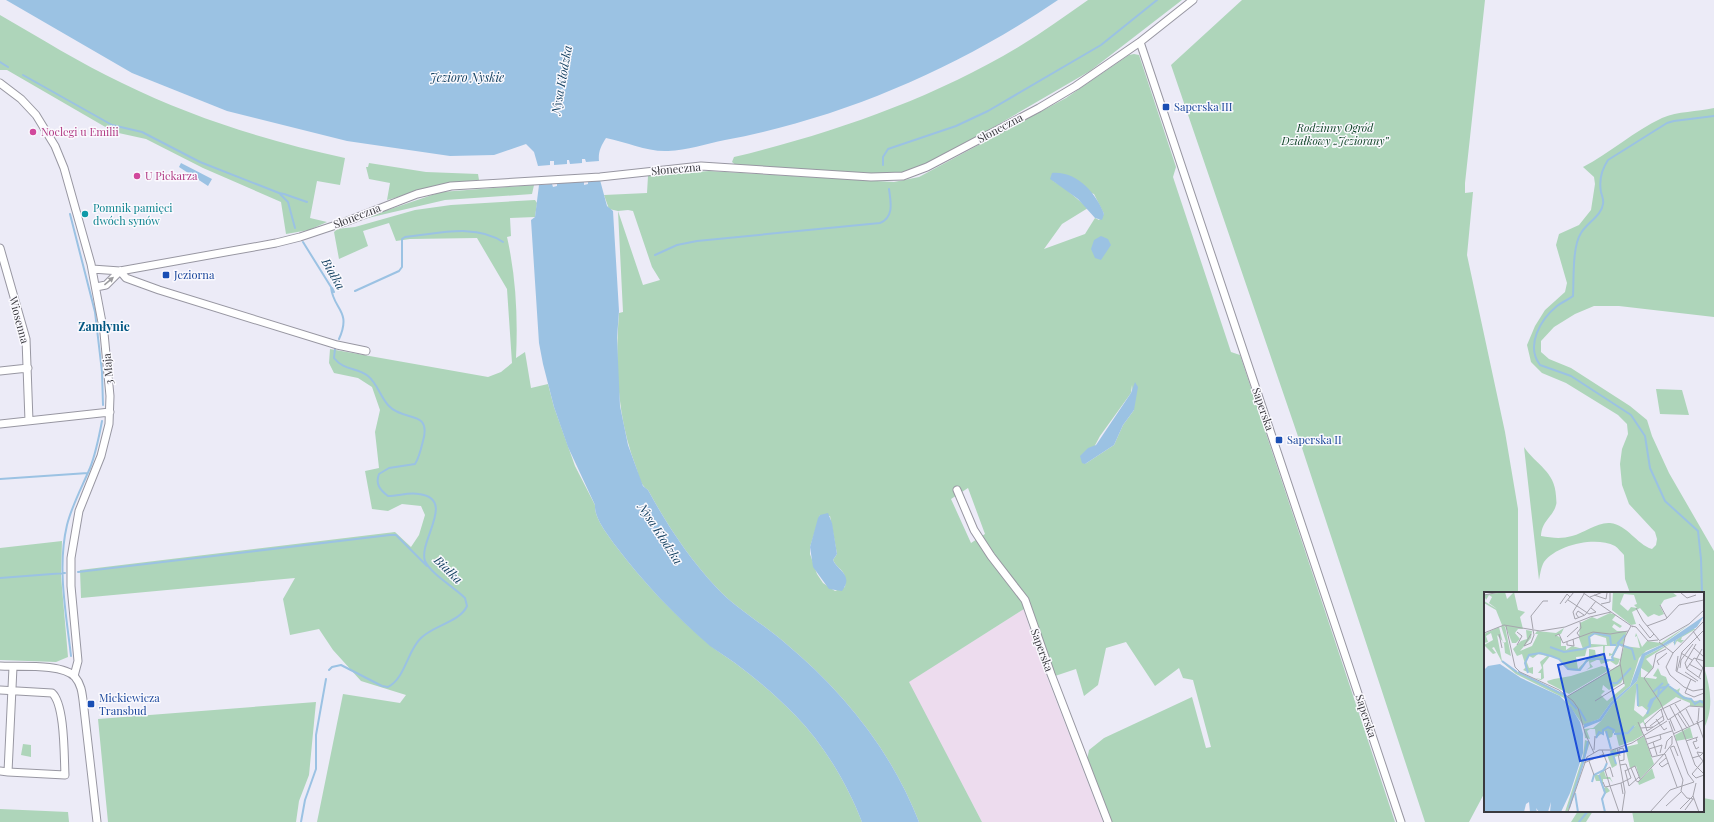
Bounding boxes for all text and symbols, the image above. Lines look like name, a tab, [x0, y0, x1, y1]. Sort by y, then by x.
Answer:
water label: Nysa Kłodzka	[547, 44, 575, 117]
water label: Jezioro Nyskie	[430, 69, 504, 85]
place label: Saperska III	[1174, 99, 1233, 114]
marker: Saperska III	[1161, 102, 1171, 112]
street label: Słoneczna	[974, 109, 1026, 146]
park label: Rodzinny Ogród Działkowy „Jeziorany”	[1280, 120, 1389, 148]
place label: Noclegi u Emilii	[41, 124, 119, 139]
marker: Noclegi u Emilii	[28, 127, 38, 137]
street label: Słoneczna	[651, 159, 702, 178]
place label: U Piekarza	[145, 168, 198, 183]
marker: U Piekarza	[132, 171, 142, 181]
street label: Słoneczna	[331, 199, 383, 231]
place label: Pomnik pamięci dwóch synów	[93, 200, 173, 228]
marker: Pomnik pamięci dwóch synów	[80, 209, 90, 219]
water label: Białka	[318, 254, 349, 292]
place label: Jeziorna	[173, 267, 215, 282]
marker: Jeziorna	[161, 270, 171, 280]
one-way arrow	[104, 277, 115, 286]
street label: Wiosenna	[6, 294, 33, 346]
district label: Zamłynie	[78, 318, 130, 334]
street label: 3 Maja	[99, 352, 116, 385]
street label: Saperska	[1249, 385, 1278, 433]
place label: Saperska II	[1287, 432, 1342, 447]
marker: Saperska II	[1274, 435, 1284, 445]
water label: Nysa Kłodzka	[635, 499, 687, 567]
water label: Białka	[430, 551, 466, 587]
inset map	[1484, 592, 1704, 812]
street label: Saperska	[1028, 626, 1057, 674]
place label: Mickiewicza Transbud	[99, 690, 160, 718]
street label: Saperska	[1352, 692, 1381, 740]
marker: Mickiewicza Transbud	[86, 699, 96, 709]

